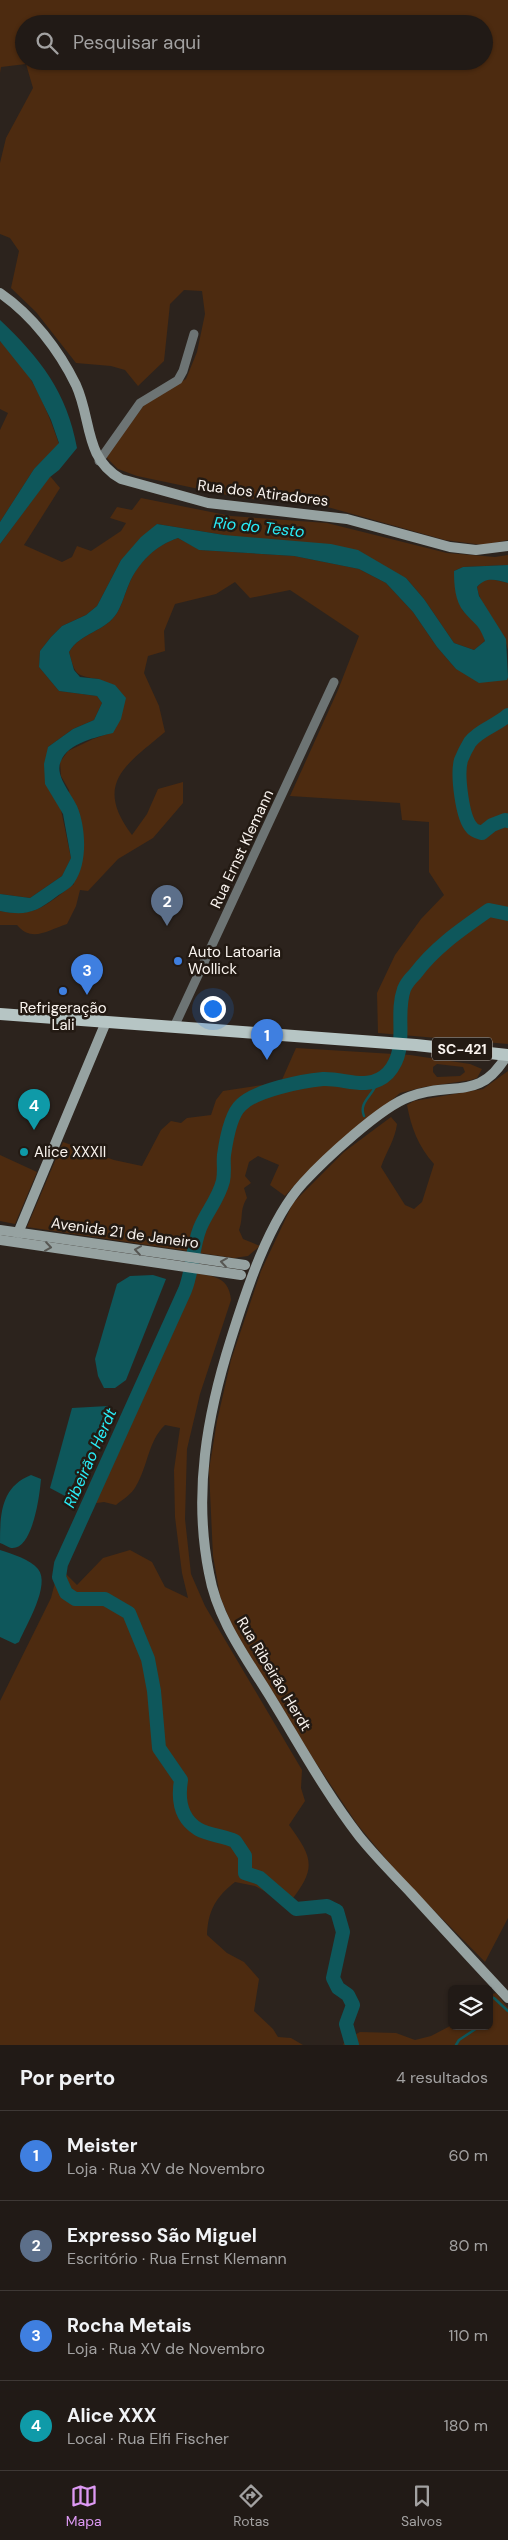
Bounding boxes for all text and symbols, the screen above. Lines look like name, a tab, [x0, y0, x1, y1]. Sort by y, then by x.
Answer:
search box	[15, 15, 493, 70]
icon: search	[33, 29, 61, 57]
text: Pesquisar aqui	[73, 30, 201, 55]
street label: Rua dos Atiradores	[196, 475, 330, 511]
water label: Rio do Testo	[212, 512, 306, 542]
street label: Rua Ernst Klemann	[206, 786, 278, 912]
pin: 2	[151, 885, 183, 926]
place label: Auto Latoaria Wollick	[188, 942, 281, 979]
pin: 3	[71, 954, 103, 995]
marker: Auto Latoaria Wollick	[172, 955, 184, 967]
marker: Refrigeração Lali	[57, 985, 69, 997]
your location	[200, 996, 226, 1022]
place label: Refrigeração Lali	[19, 998, 107, 1035]
pin: 1	[251, 1019, 283, 1060]
road number: SC-421	[432, 1038, 492, 1060]
pin: 4	[18, 1089, 50, 1130]
place label: Alice XXXII	[34, 1142, 106, 1162]
marker: Alice XXXII	[18, 1146, 30, 1158]
street label: Avenida 21 de Janeiro	[50, 1213, 200, 1253]
one-way arrow	[45, 1241, 53, 1252]
one-way arrow	[134, 1245, 142, 1256]
one-way arrow	[220, 1257, 228, 1268]
water label: Ribeirão Herdt	[59, 1404, 122, 1511]
street label: Rua Ribeirão Herdt	[232, 1613, 316, 1735]
map controls	[448, 1985, 493, 2030]
button: layers	[448, 1985, 493, 2030]
text: Por perto	[20, 2064, 115, 2092]
text: 4 resultados	[396, 2067, 488, 2088]
text: Meister	[67, 2133, 138, 2158]
text: 1	[33, 2145, 39, 2166]
text: 60 m	[448, 2145, 488, 2166]
text: Loja · Rua XV de Novembro	[67, 2158, 265, 2179]
text: Expresso São Miguel	[67, 2223, 257, 2248]
text: 2	[31, 2235, 41, 2256]
text: 80 m	[449, 2235, 488, 2256]
text: Escritório · Rua Ernst Klemann	[67, 2248, 287, 2269]
text: Rocha Metais	[67, 2313, 192, 2338]
text: 3	[31, 2325, 41, 2346]
text: 110 m	[449, 2325, 488, 2346]
text: Loja · Rua XV de Novembro	[67, 2338, 265, 2359]
text: Alice XXX	[67, 2403, 156, 2428]
text: 4	[31, 2415, 41, 2436]
text: 180 m	[444, 2415, 488, 2436]
text: Local · Rua Elfi Fischer	[67, 2428, 229, 2449]
tab: Mapa	[66, 2482, 102, 2530]
tab: Rotas	[233, 2482, 269, 2530]
tab: Salvos	[401, 2482, 442, 2530]

